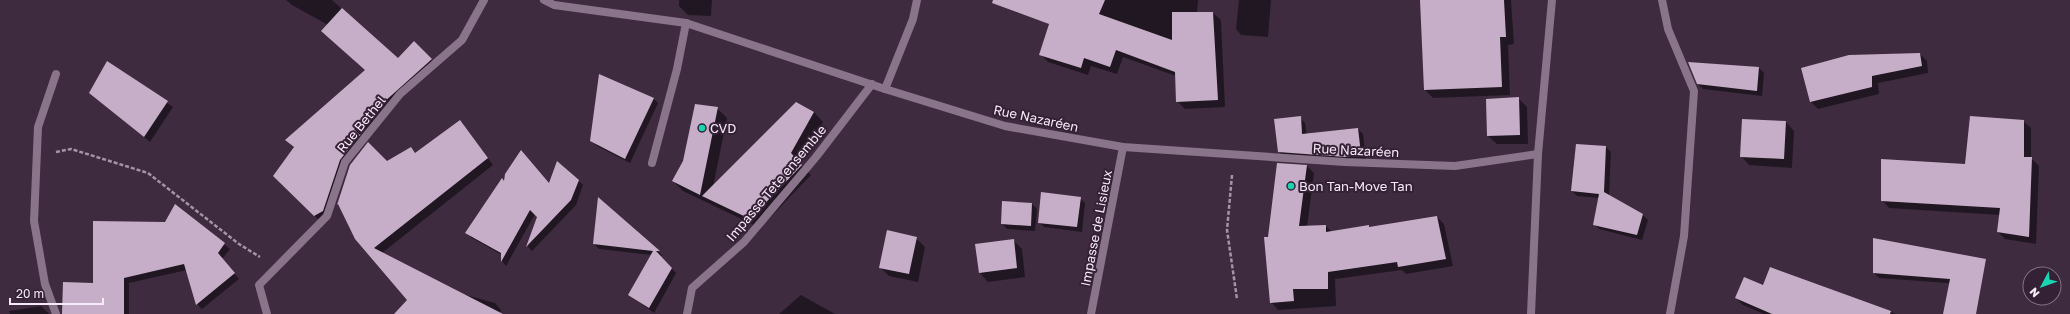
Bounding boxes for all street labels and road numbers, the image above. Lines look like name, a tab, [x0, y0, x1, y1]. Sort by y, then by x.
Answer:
street label: Rue Bethel	[333, 92, 389, 156]
street label: Rue Nazaréen	[992, 101, 1080, 135]
street label: Impasse Tete ensemble	[723, 122, 829, 244]
street label: Rue Nazaréen	[1312, 140, 1400, 160]
street label: Impasse de Lisieux	[1077, 169, 1115, 287]

